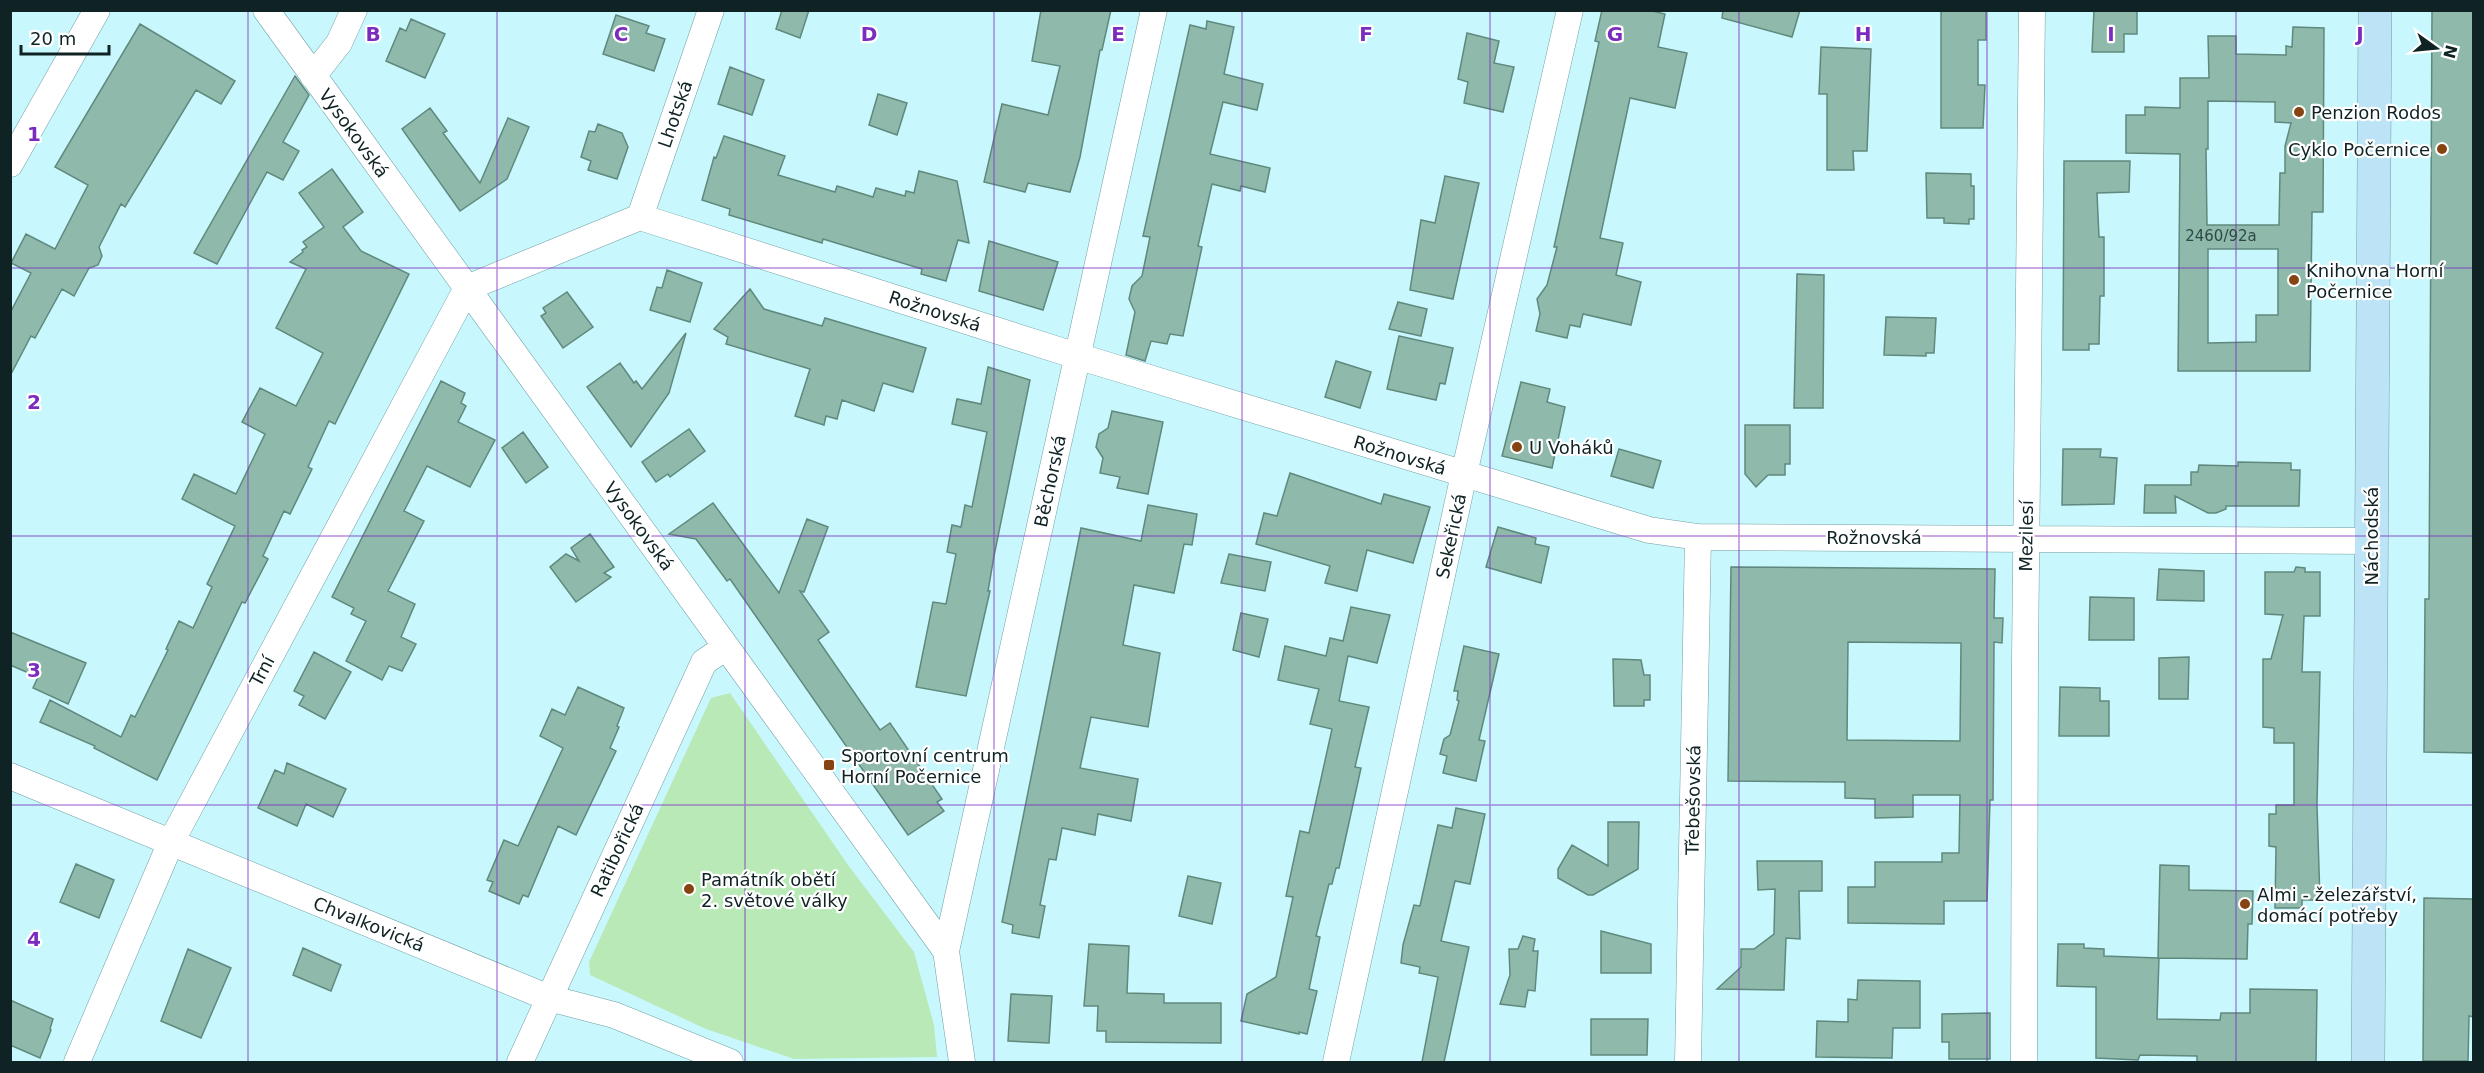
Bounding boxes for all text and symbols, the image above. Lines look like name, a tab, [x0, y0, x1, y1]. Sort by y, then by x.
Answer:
scale bar	[21, 18, 110, 56]
north arrow	[2406, 18, 2466, 78]
text: B	[365, 22, 381, 46]
text: C	[614, 22, 628, 46]
text: D	[861, 22, 877, 46]
text: E	[1111, 22, 1125, 46]
text: F	[1359, 22, 1373, 46]
text: G	[1607, 22, 1623, 46]
text: H	[1855, 22, 1871, 46]
text: I	[2107, 22, 2115, 46]
text: J	[2354, 22, 2364, 46]
text: 20 m	[30, 28, 76, 49]
text: N	[2439, 43, 2461, 61]
street label: Lhotská	[654, 77, 696, 151]
street label: Vysokovská	[315, 84, 393, 182]
place label: Penzion Rodos	[2311, 102, 2441, 123]
marker: Penzion Rodos	[2292, 105, 2306, 119]
text: 1	[27, 122, 41, 146]
place label: Cyklo Počernice	[2288, 139, 2430, 160]
marker: Cyklo Počernice	[2435, 142, 2449, 156]
house number: 2460/92a	[2185, 227, 2257, 245]
place label: Knihovna Horní Počernice	[2306, 260, 2444, 302]
marker: Knihovna Horní Počernice	[2287, 273, 2301, 287]
street label: Rožnovská	[886, 286, 984, 336]
text: 2	[27, 390, 41, 414]
street label: Rožnovská	[1351, 431, 1449, 479]
street label: Běchorská	[1030, 433, 1070, 529]
place label: U Voháků	[1529, 437, 1614, 458]
marker: U Voháků	[1510, 440, 1524, 454]
street label: Vysokovská	[600, 477, 678, 575]
street label: Náchodská	[2361, 487, 2382, 585]
street label: Sekeřická	[1432, 491, 1470, 581]
street label: Mezilesí	[2015, 499, 2037, 572]
street label: Rožnovská	[1826, 527, 1922, 548]
street label: Trní	[245, 651, 279, 691]
text: 3	[27, 658, 41, 682]
place label: Sportovní centrum Horní Počernice	[841, 745, 1009, 787]
street label: Třebešovská	[1682, 745, 1704, 856]
marker: Sportovní centrum Horní Počernice	[822, 758, 836, 772]
street label: Ratibořická	[586, 800, 648, 900]
place label: Památník obětí 2. světové války	[701, 869, 848, 911]
marker: Památník obětí 2. světové války	[682, 882, 696, 896]
place label: Almi - železářství, domácí potřeby	[2257, 884, 2417, 926]
street label: Chvalkovická	[310, 892, 428, 956]
marker: Almi - železářství, domácí potřeby	[2238, 897, 2252, 911]
text: 4	[27, 927, 41, 951]

